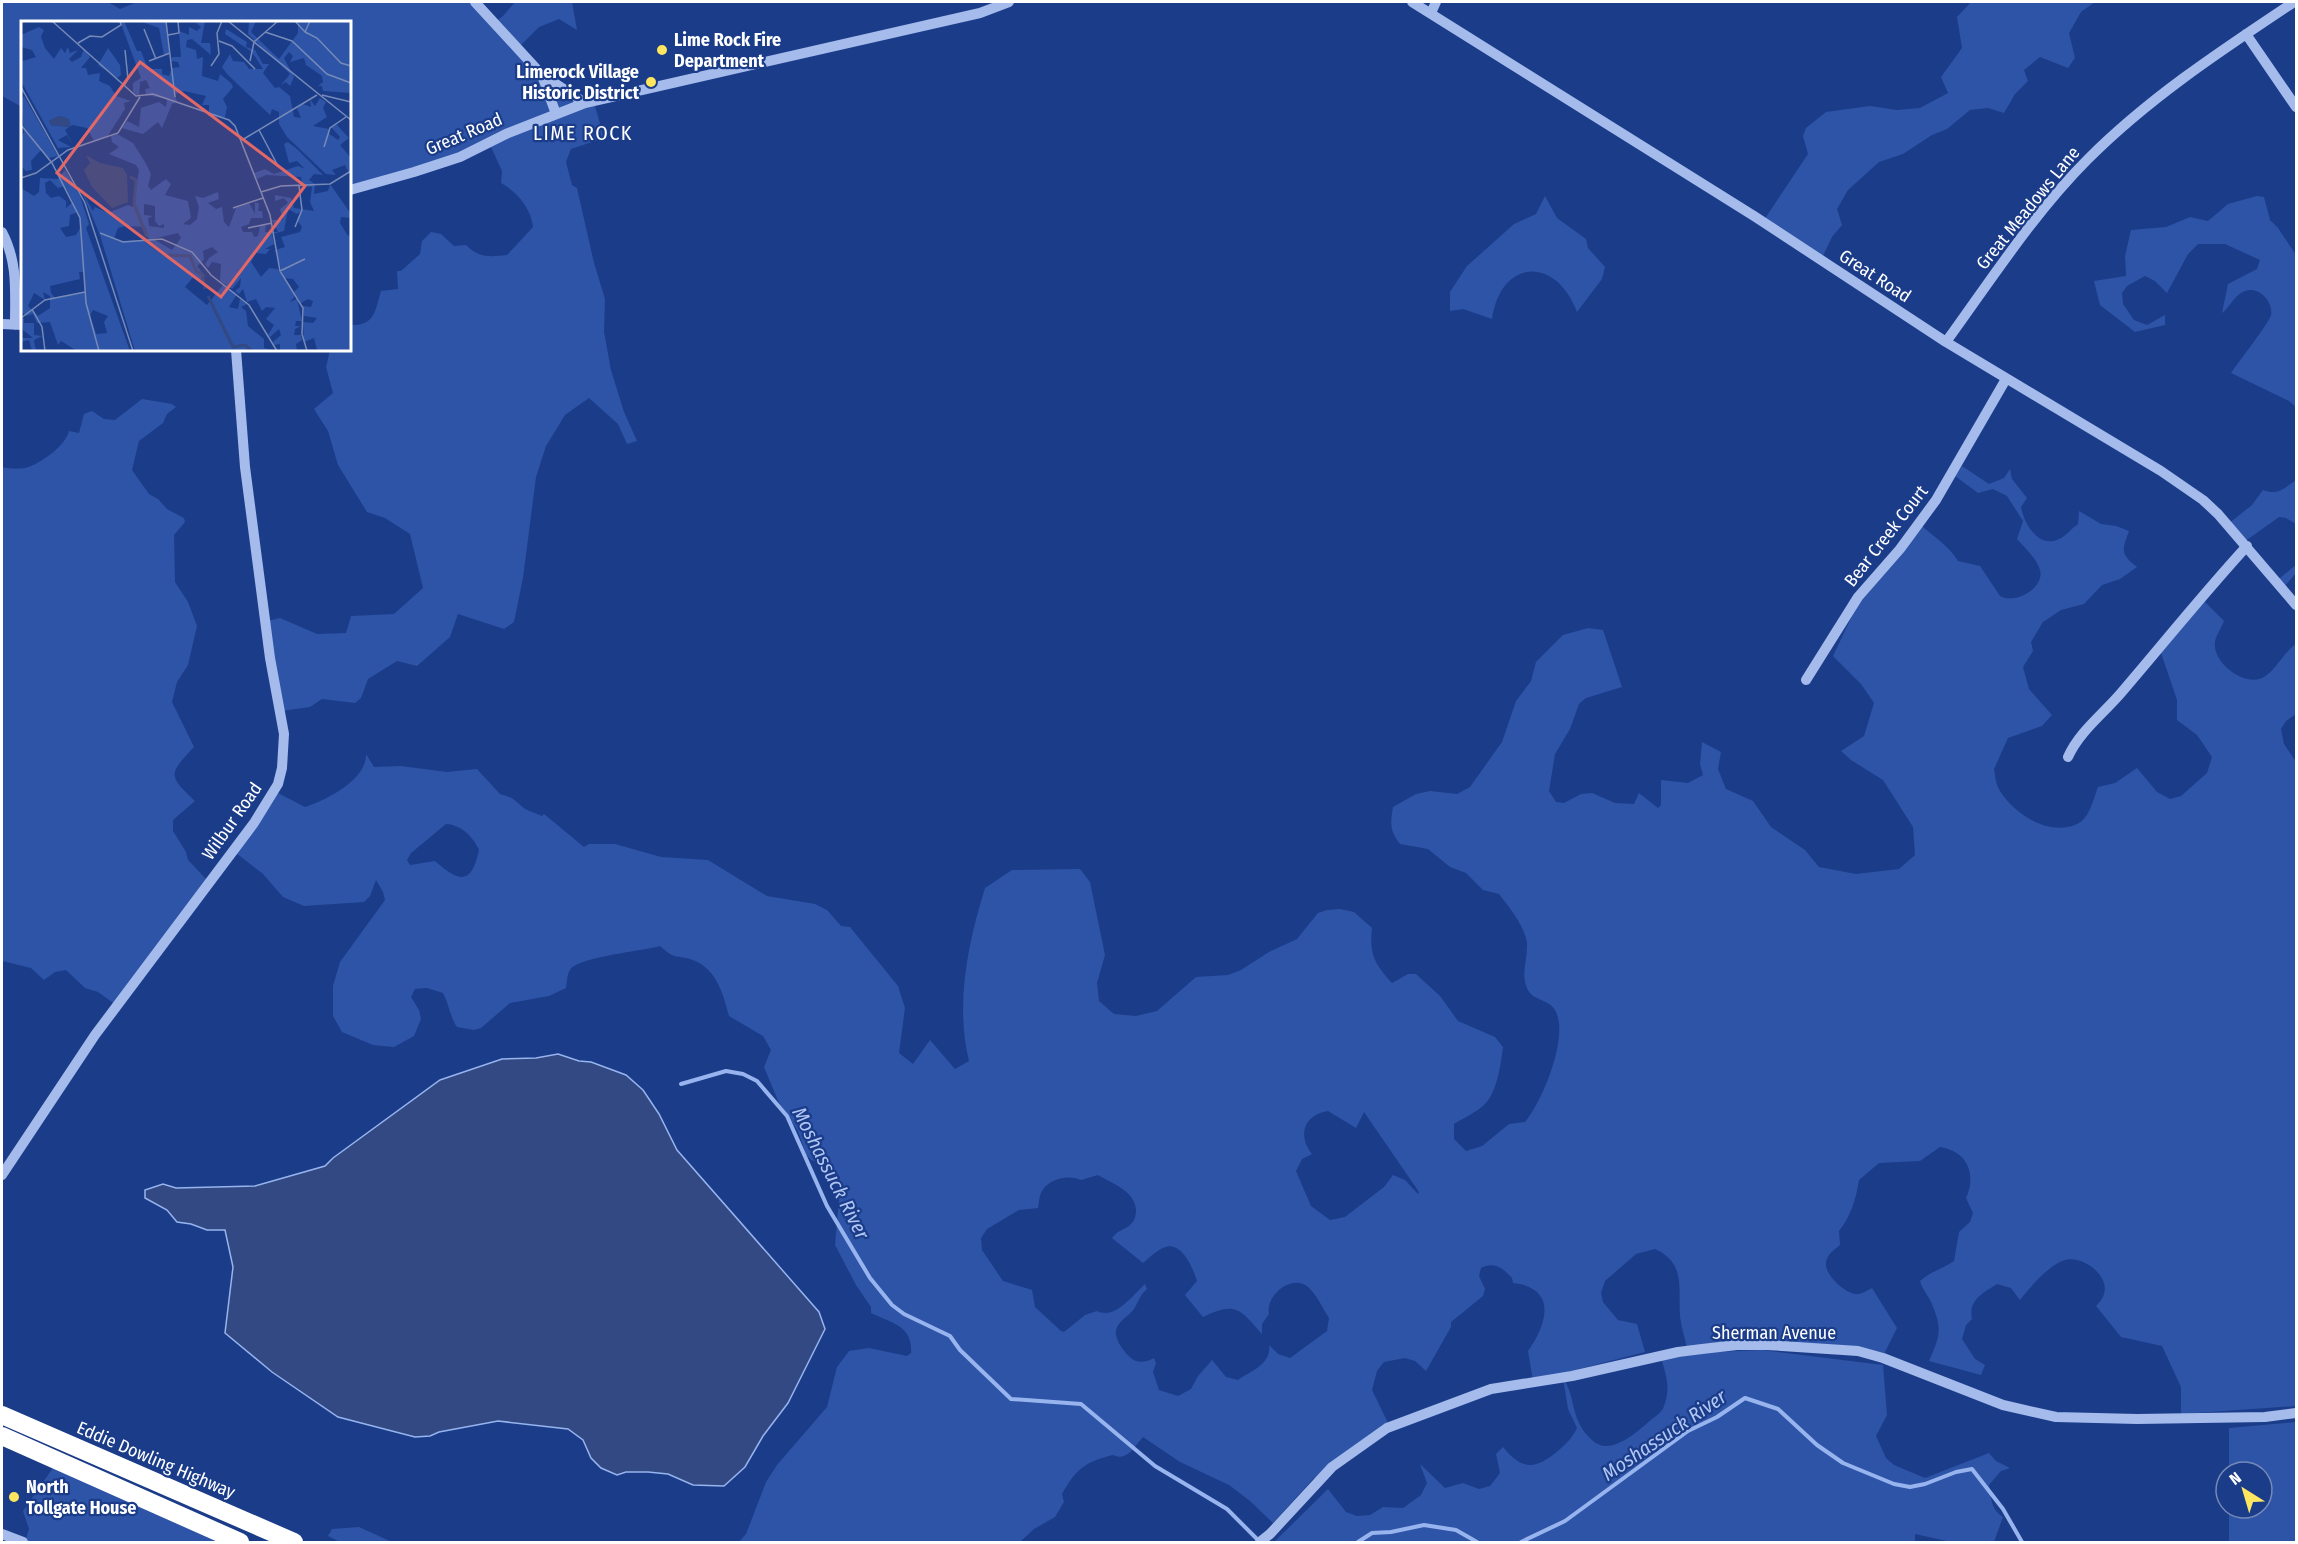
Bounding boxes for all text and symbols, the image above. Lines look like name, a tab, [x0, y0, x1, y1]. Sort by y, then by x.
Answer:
inset map	[21, 21, 351, 351]
place label: Lime Rock Fire Department	[674, 29, 781, 72]
marker: Lime Rock Fire Department	[655, 43, 669, 57]
place label: Limerock Village Historic District	[516, 61, 640, 104]
marker: Limerock Village Historic District	[644, 75, 658, 89]
street label: Great Road	[422, 108, 506, 160]
district label: LIME ROCK	[533, 121, 633, 145]
street label: Great Meadows Lane	[1972, 142, 2084, 274]
street label: Great Road	[1835, 245, 1915, 307]
street label: Bear Creek Court	[1840, 481, 1933, 591]
street label: Wilbur Road	[197, 778, 267, 864]
water label: Moshassuck River	[787, 1103, 875, 1244]
street label: Sherman Avenue	[1712, 1322, 1836, 1344]
water label: Moshassuck River	[1597, 1384, 1732, 1486]
street label: Eddie Dowling Highway	[74, 1417, 238, 1503]
north arrow	[2214, 1460, 2274, 1520]
text: N	[2226, 1468, 2245, 1489]
place label: North Tollgate House	[26, 1476, 136, 1519]
marker: North Tollgate House	[7, 1490, 21, 1504]

